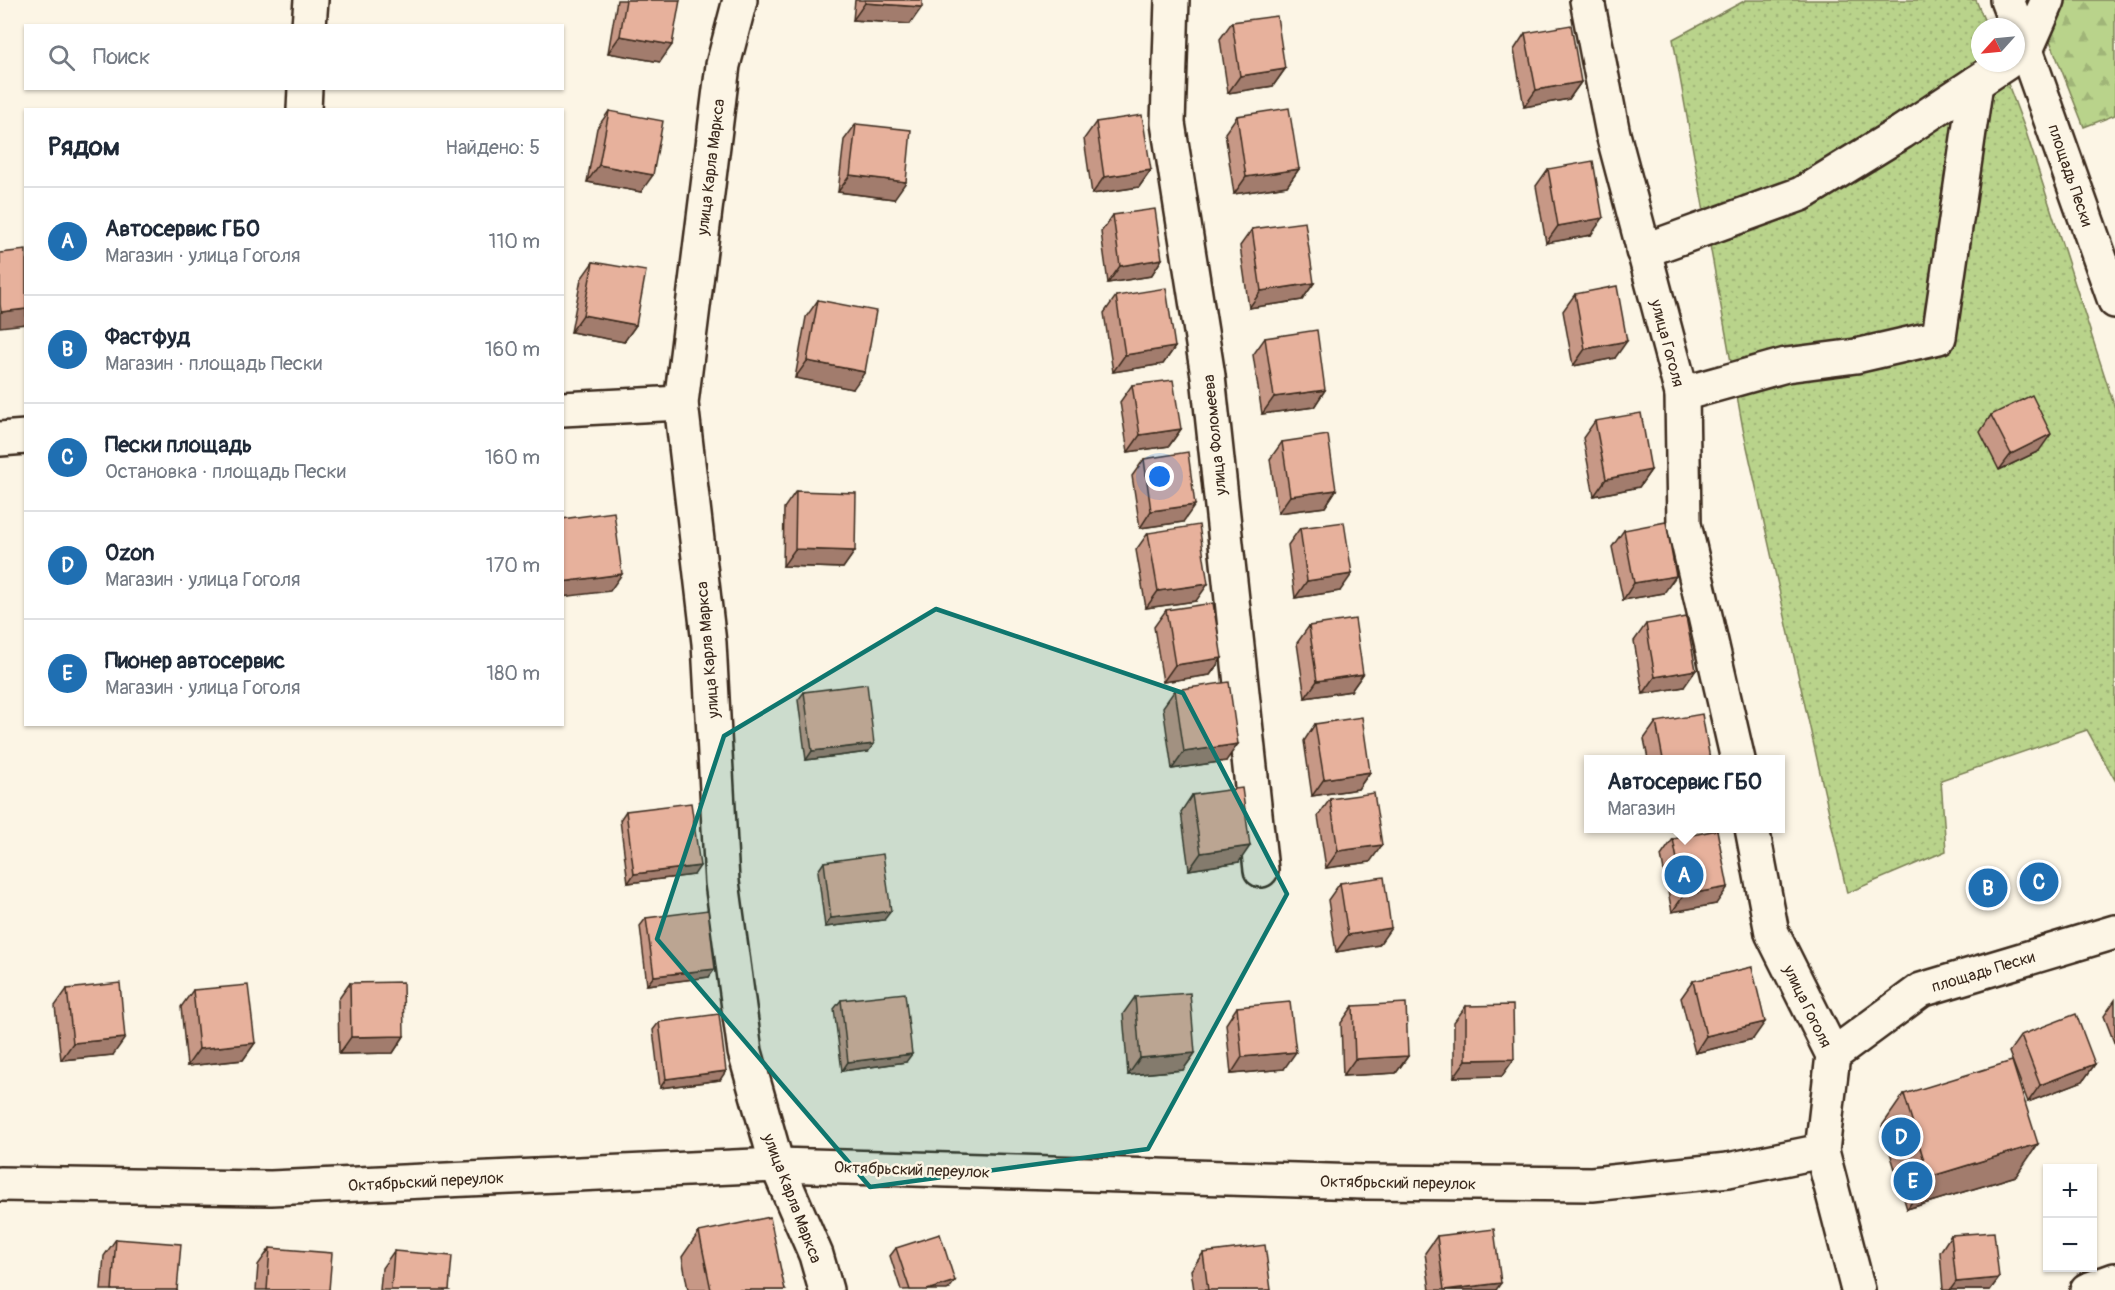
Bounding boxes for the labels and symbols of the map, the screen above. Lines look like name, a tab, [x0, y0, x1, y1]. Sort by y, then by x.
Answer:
north arrow	[1971, 18, 2025, 72]
street label: улица Карла Маркса	[693, 98, 729, 237]
street label: площадь Пески	[2043, 122, 2097, 229]
street label: улица Гоголя	[1646, 296, 1688, 389]
street label: улица Фоломеева	[1199, 374, 1231, 497]
your location	[1145, 462, 1174, 491]
street label: улица Карла Маркса	[692, 581, 724, 720]
pin: A	[1664, 852, 1704, 898]
pin: C	[2020, 860, 2058, 904]
pin: B	[1968, 866, 2008, 910]
street label: площадь Пески	[1929, 947, 2037, 997]
street label: улица Гоголя	[1778, 961, 1836, 1051]
pin: D	[1882, 1114, 1920, 1160]
street label: улица Карла Маркса	[758, 1130, 826, 1266]
street label: Октябрьский переулок	[834, 1157, 990, 1183]
pin: E	[1894, 1158, 1932, 1204]
street label: Октябрьский переулок	[347, 1168, 505, 1196]
street label: Октябрьский переулок	[1320, 1172, 1476, 1194]

